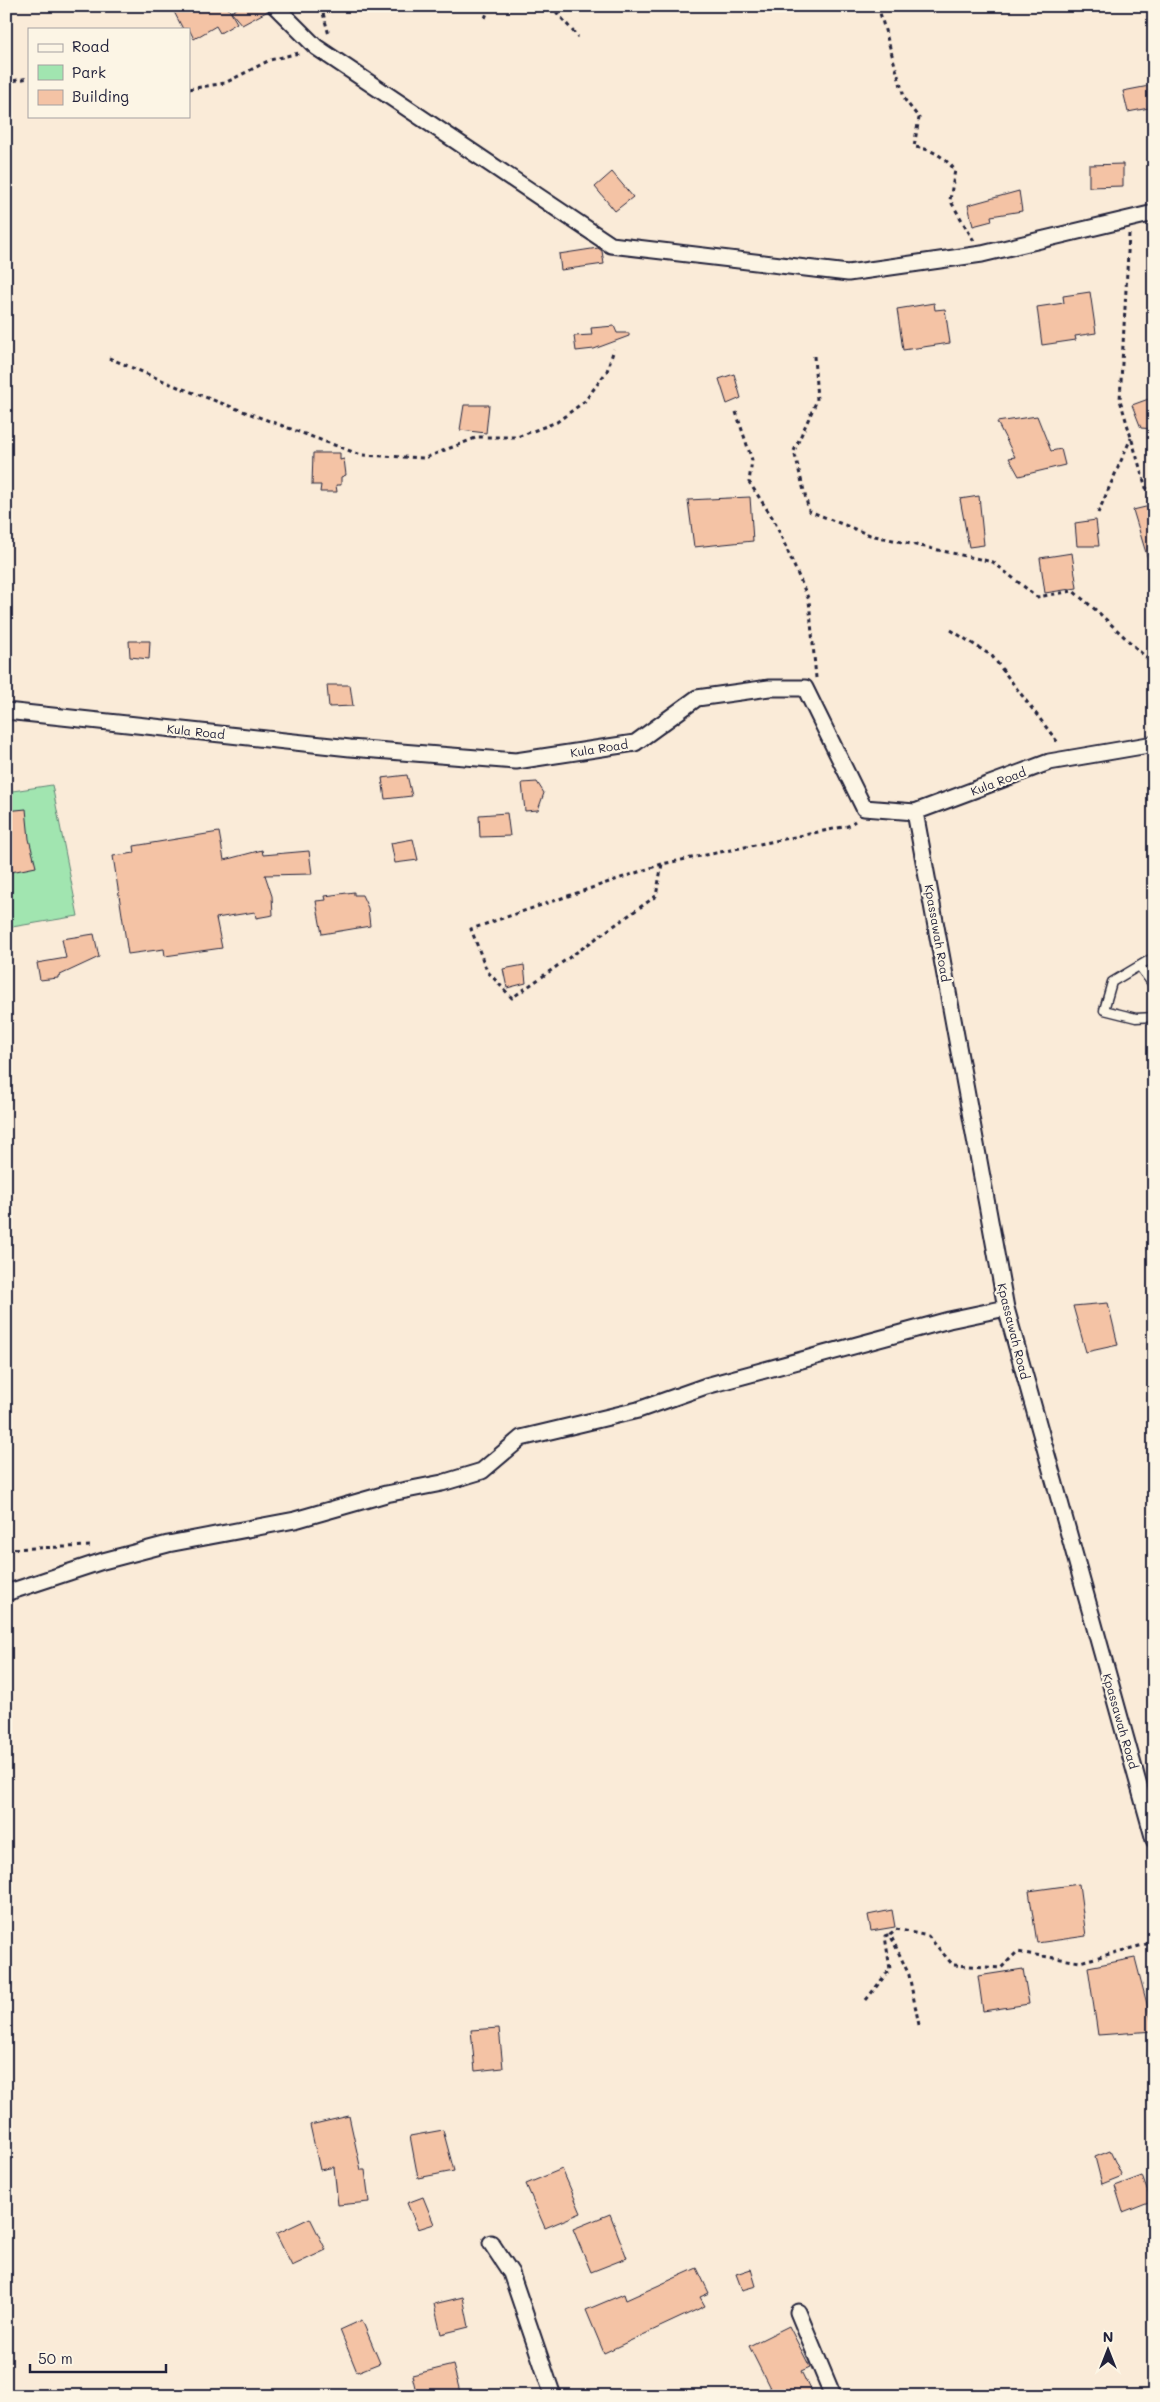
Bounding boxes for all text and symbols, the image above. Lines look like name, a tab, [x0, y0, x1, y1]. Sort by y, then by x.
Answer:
legend	[28, 28, 190, 118]
text: Road	[72, 36, 109, 56]
text: Park	[72, 62, 106, 82]
text: Building	[72, 86, 129, 106]
street label: Kula Road	[166, 720, 226, 742]
street label: Kula Road	[569, 735, 629, 760]
street label: Kula Road	[968, 763, 1028, 799]
street label: Kpassawah Road	[922, 883, 955, 983]
street label: Kpassawah Road	[994, 1281, 1034, 1381]
street label: Kpassawah Road	[1100, 1671, 1142, 1771]
north arrow	[1082, 2324, 1132, 2374]
text: N	[1103, 2327, 1113, 2346]
scale bar	[30, 2342, 166, 2374]
text: 50 m	[38, 2348, 73, 2368]

